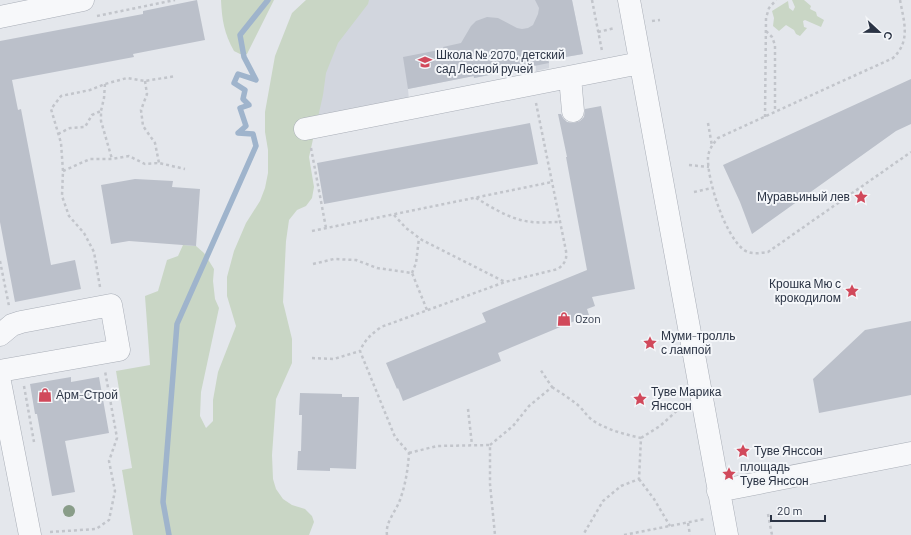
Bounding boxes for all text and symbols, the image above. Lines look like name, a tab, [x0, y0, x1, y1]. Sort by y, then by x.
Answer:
north arrow	[859, 12, 899, 52]
text: С	[881, 30, 896, 42]
place label: Школа № 2070, детский сад Лесной ручей	[436, 47, 565, 76]
school or university icon: Школа № 2070, детский сад Лесной ручей	[417, 54, 433, 70]
place label: Муравьиный лев	[757, 189, 850, 204]
place icon: Муравьиный лев	[853, 189, 869, 205]
place label: Крошка Мю с крокодилом	[769, 276, 841, 305]
place icon: Крошка Мю с крокодилом	[844, 283, 860, 299]
shop icon: Ozon	[556, 311, 572, 327]
place label: Ozon	[575, 311, 601, 325]
place label: Муми-тролль с лампой	[661, 328, 736, 356]
place icon: Муми-тролль с лампой	[642, 335, 658, 351]
place label: Туве Марика Янссон	[651, 384, 722, 412]
shop icon: Арм-Строй	[37, 387, 53, 403]
place label: Арм-Строй	[56, 387, 118, 402]
place icon: Туве Марика Янссон	[632, 391, 648, 407]
place icon: Туве Янссон	[735, 443, 751, 459]
place label: Туве Янссон	[754, 443, 823, 458]
place label: площадь Туве Янссон	[740, 459, 809, 488]
place icon: площадь Туве Янссон	[721, 466, 737, 482]
scale bar	[771, 497, 825, 523]
text: 20 m	[777, 503, 803, 517]

